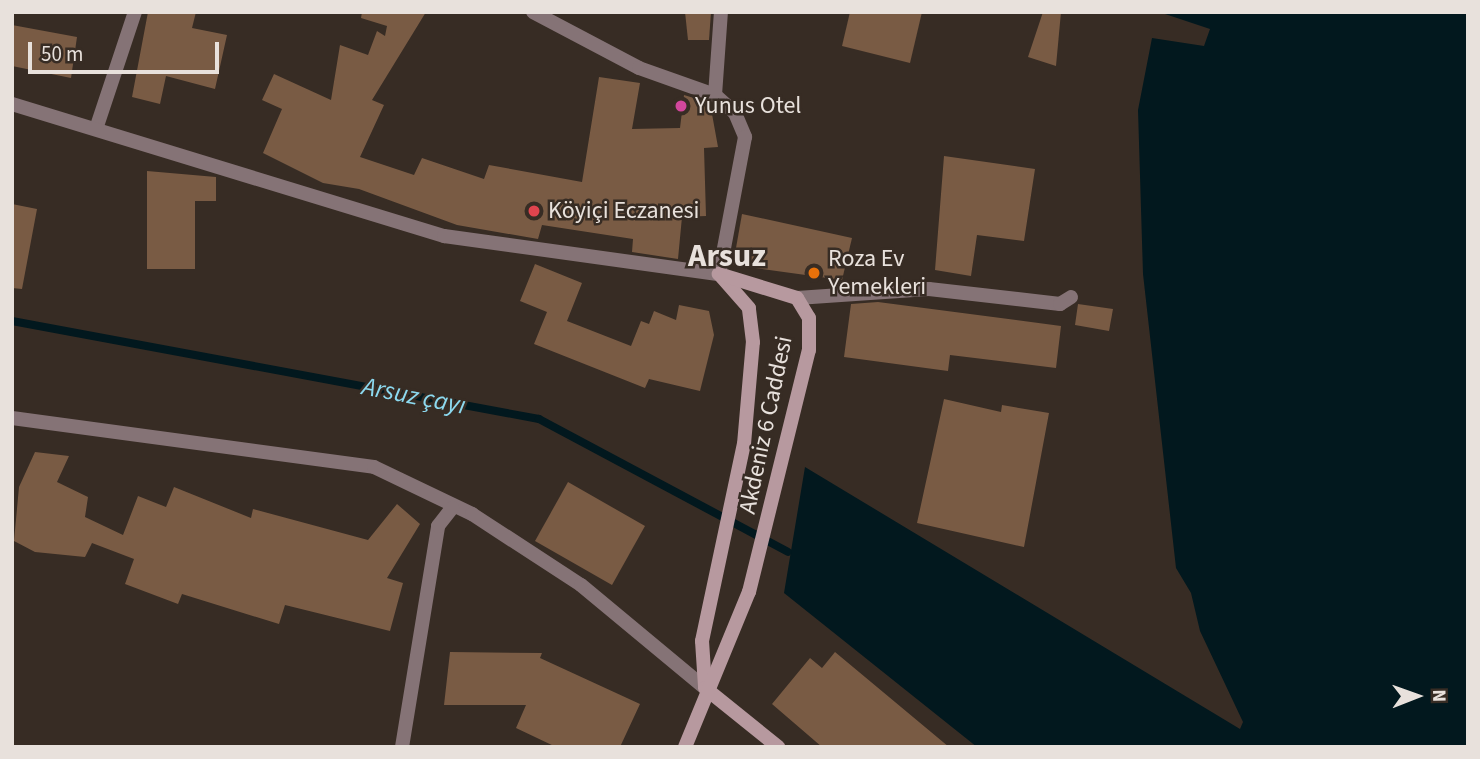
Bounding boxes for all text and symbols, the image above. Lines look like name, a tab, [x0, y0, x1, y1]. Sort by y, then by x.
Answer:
scale bar	[32, 28, 222, 72]
text: 50 m	[41, 39, 83, 69]
place label: Yunus Otel	[695, 92, 801, 120]
marker: Yunus Otel	[673, 98, 689, 114]
place label: Köyiçi Eczanesi	[548, 197, 699, 225]
marker: Köyiçi Eczanesi	[526, 203, 542, 219]
district label: Arsuz	[688, 237, 766, 275]
place label: Roza Ev Yemekleri	[828, 245, 926, 301]
marker: Roza Ev Yemekleri	[806, 265, 822, 281]
street label: Akdeniz 6 Caddesi	[733, 334, 799, 516]
water label: Arsuz çayı	[360, 371, 468, 421]
north arrow	[1382, 661, 1452, 731]
text: N	[1425, 689, 1452, 702]

